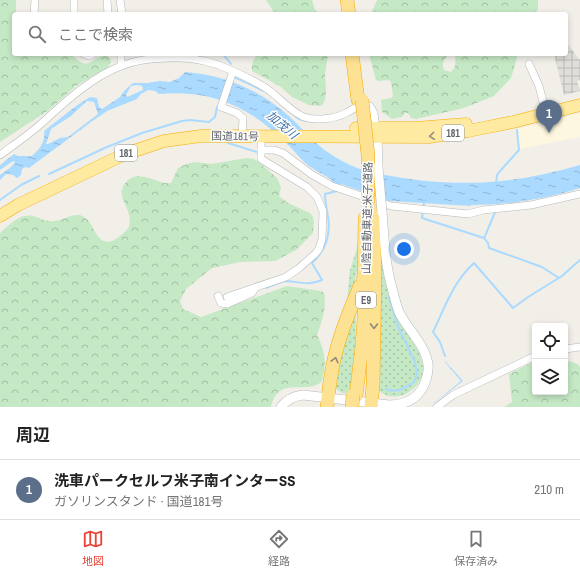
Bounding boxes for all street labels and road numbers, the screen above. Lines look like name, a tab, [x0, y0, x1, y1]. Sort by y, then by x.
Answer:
road number: 181	[442, 125, 464, 141]
street label: 国道181号	[211, 129, 259, 143]
road number: 181	[115, 145, 137, 161]
street label: 山陰自動車道;米子道路	[359, 162, 375, 274]
road number: E9	[356, 292, 376, 308]

